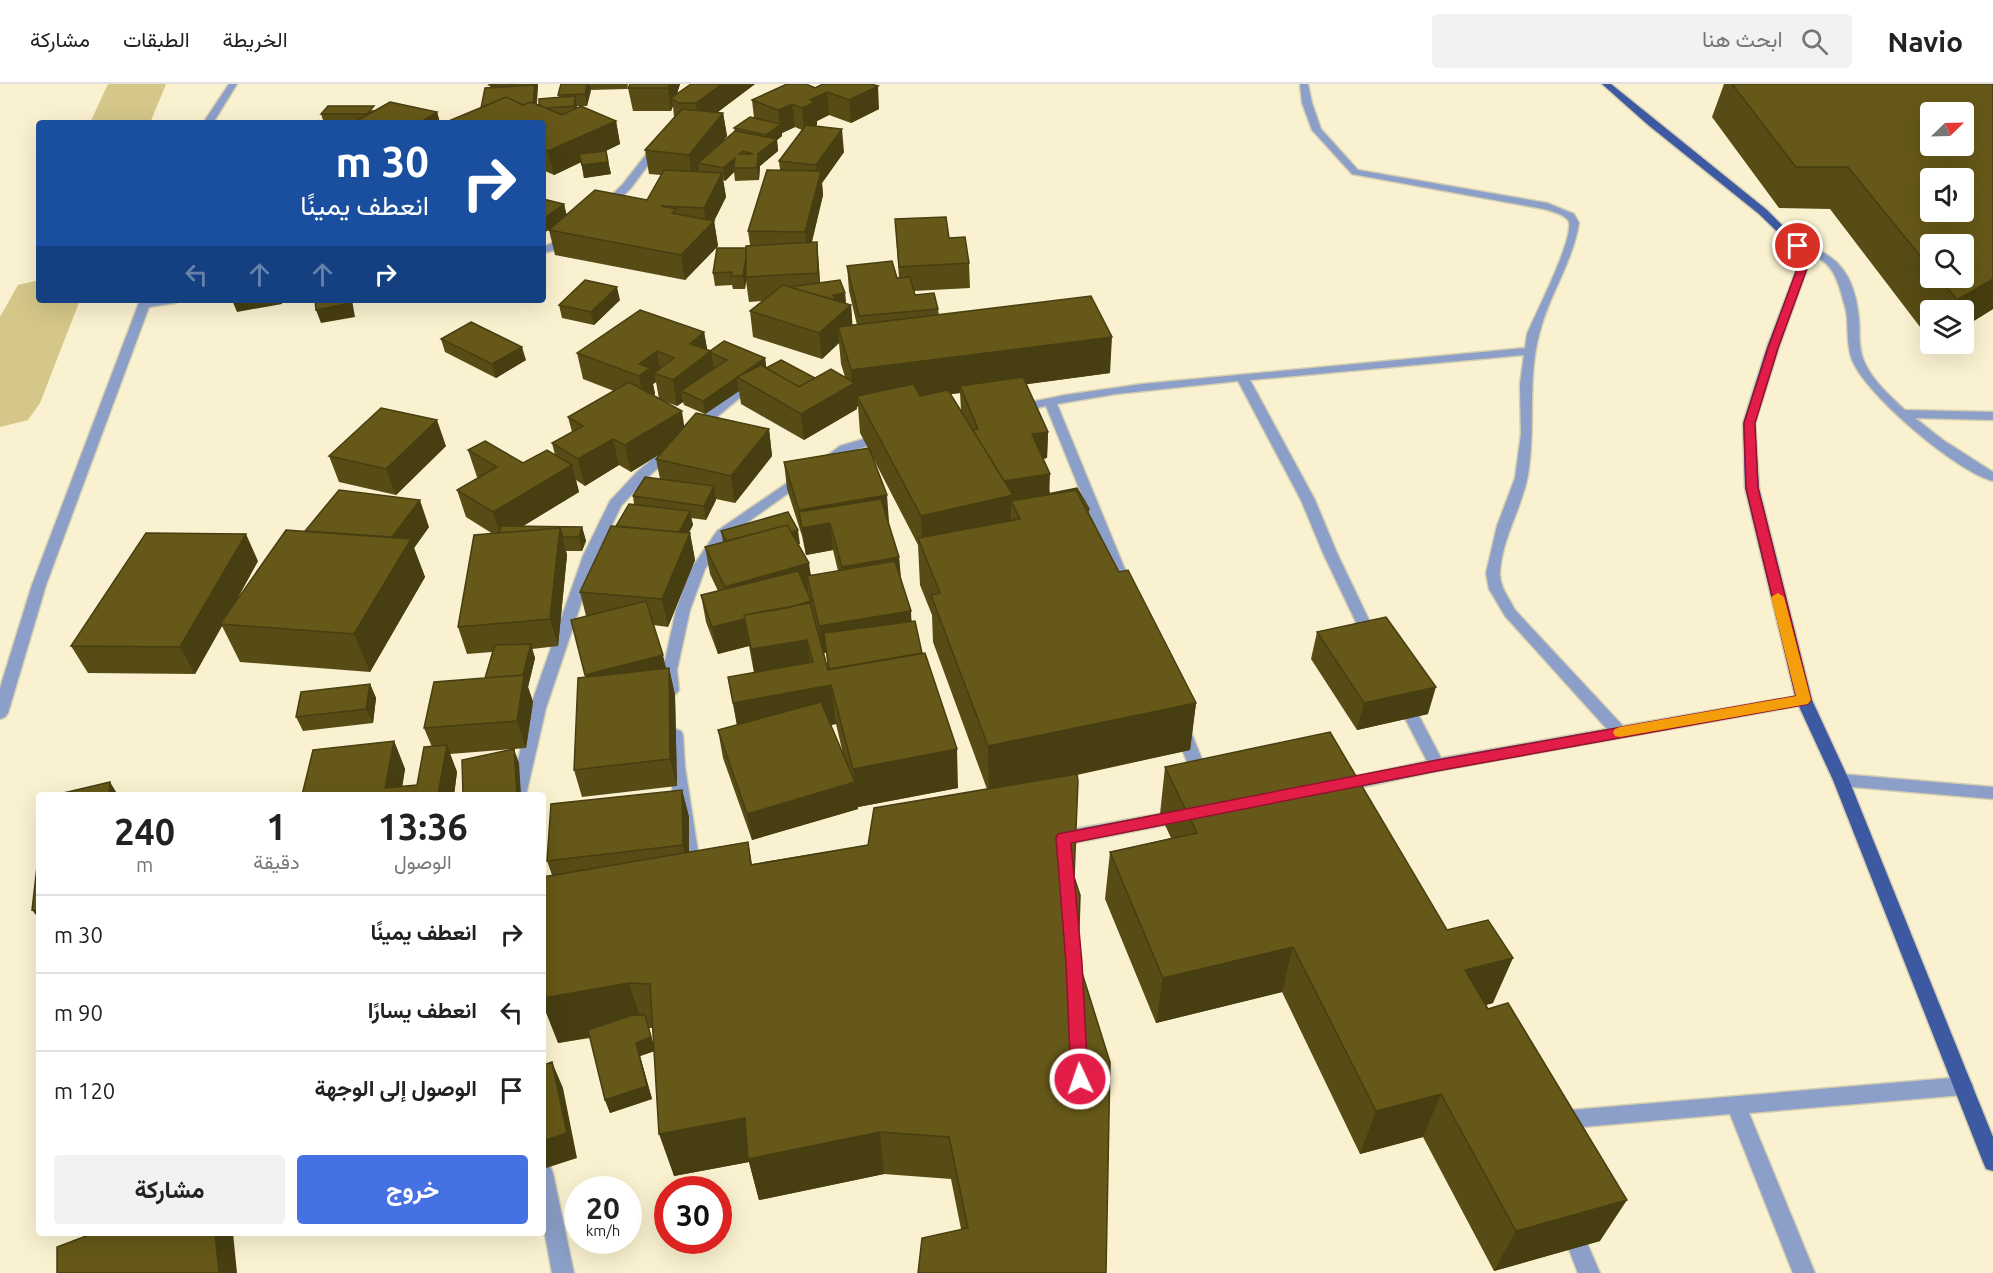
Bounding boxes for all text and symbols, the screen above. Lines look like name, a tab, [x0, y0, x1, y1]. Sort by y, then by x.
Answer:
search box	[1432, 14, 1852, 68]
icon: search	[1798, 25, 1831, 58]
text: ابحث هنا	[1702, 26, 1783, 51]
text: Navio	[1888, 26, 1963, 57]
text: مشاركة	[30, 27, 90, 51]
text: الطبقات	[123, 27, 190, 51]
text: الخريطة	[223, 27, 288, 51]
north arrow	[1920, 102, 1974, 156]
map controls	[1920, 102, 1974, 354]
text: 30 m	[335, 138, 429, 185]
icon: right	[450, 144, 528, 222]
button: sound	[1920, 168, 1974, 222]
text: انعطف يمينًا	[300, 190, 429, 220]
pin	[1772, 220, 1823, 271]
icon: arrive	[1781, 229, 1814, 262]
button: search	[1920, 234, 1974, 288]
icon: left	[180, 258, 213, 291]
icon: ahead	[243, 258, 276, 291]
icon: ahead	[306, 258, 339, 291]
icon: right	[369, 258, 402, 291]
button: layers	[1920, 300, 1974, 354]
text: 1	[266, 806, 287, 847]
text: 13:36	[378, 806, 468, 847]
text: 240	[114, 811, 175, 852]
text: دقيقة	[253, 850, 300, 873]
text: الوصول	[394, 850, 452, 873]
text: m	[136, 853, 153, 876]
icon: right	[495, 918, 528, 951]
text: انعطف يمينًا	[370, 919, 477, 944]
text: 30 m	[54, 922, 103, 947]
icon: left	[495, 996, 528, 1029]
text: انعطف يسارًا	[368, 997, 477, 1022]
text: 90 m	[54, 1000, 103, 1025]
position arrow	[1048, 1047, 1112, 1111]
icon: arrive	[495, 1074, 528, 1107]
text: الوصول إلى الوجهة	[314, 1075, 477, 1100]
text: 120 m	[54, 1078, 115, 1103]
button: مشاركة	[54, 1155, 285, 1224]
button: خروج	[297, 1155, 528, 1224]
speed limit sign: 30	[654, 1176, 732, 1254]
text: 20	[586, 1191, 620, 1225]
text: km/h	[586, 1222, 620, 1239]

